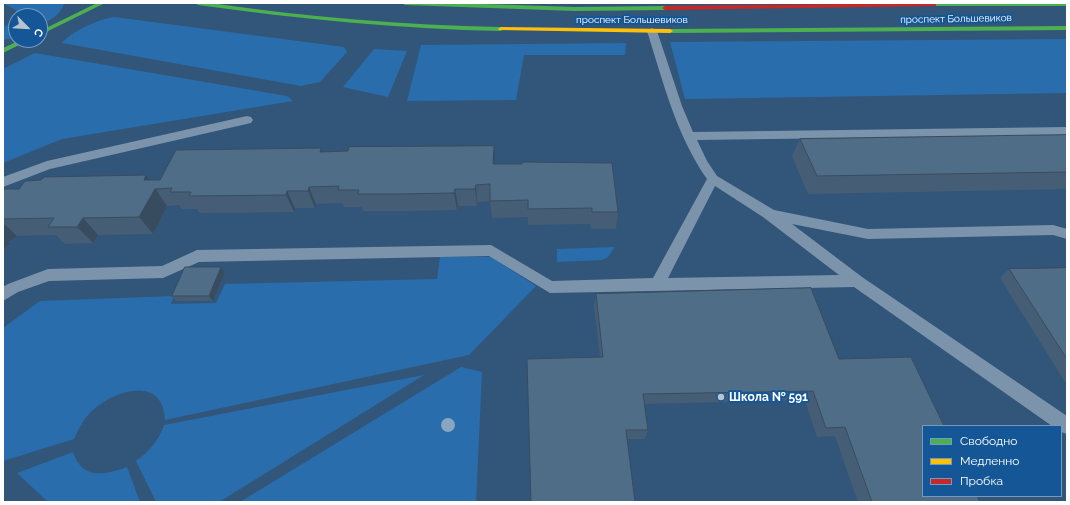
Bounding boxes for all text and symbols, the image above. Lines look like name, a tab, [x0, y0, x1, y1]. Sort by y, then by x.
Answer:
north arrow	[8, 8, 48, 48]
street label: проспект Большевиков	[900, 12, 1012, 26]
street label: проспект Большевиков	[576, 14, 688, 26]
text: С	[31, 27, 46, 39]
place label: Школа № 591	[729, 390, 808, 404]
marker: Школа № 591	[716, 392, 726, 402]
legend	[922, 425, 1062, 497]
text: Свободно	[960, 434, 1017, 448]
text: Медленно	[960, 454, 1019, 468]
text: Пробка	[960, 474, 1003, 488]

